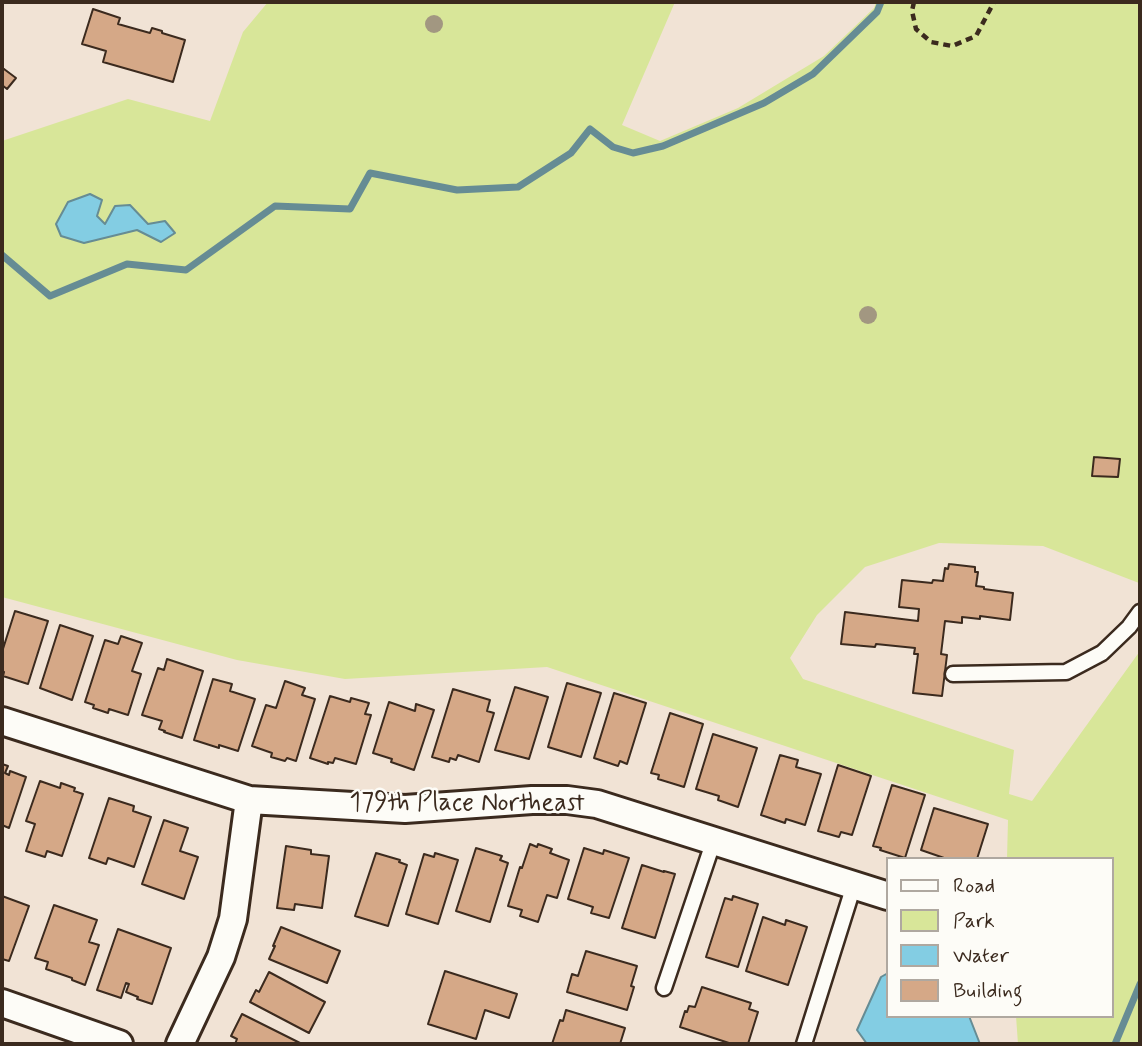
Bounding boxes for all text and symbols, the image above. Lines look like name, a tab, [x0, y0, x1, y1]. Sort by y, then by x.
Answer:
street label: 179th Place Northeast	[349, 789, 585, 821]
legend	[886, 857, 1114, 1018]
text: Road	[953, 872, 995, 900]
text: Park	[953, 907, 995, 935]
text: Water	[953, 942, 1009, 970]
text: Building	[953, 977, 1023, 1005]

